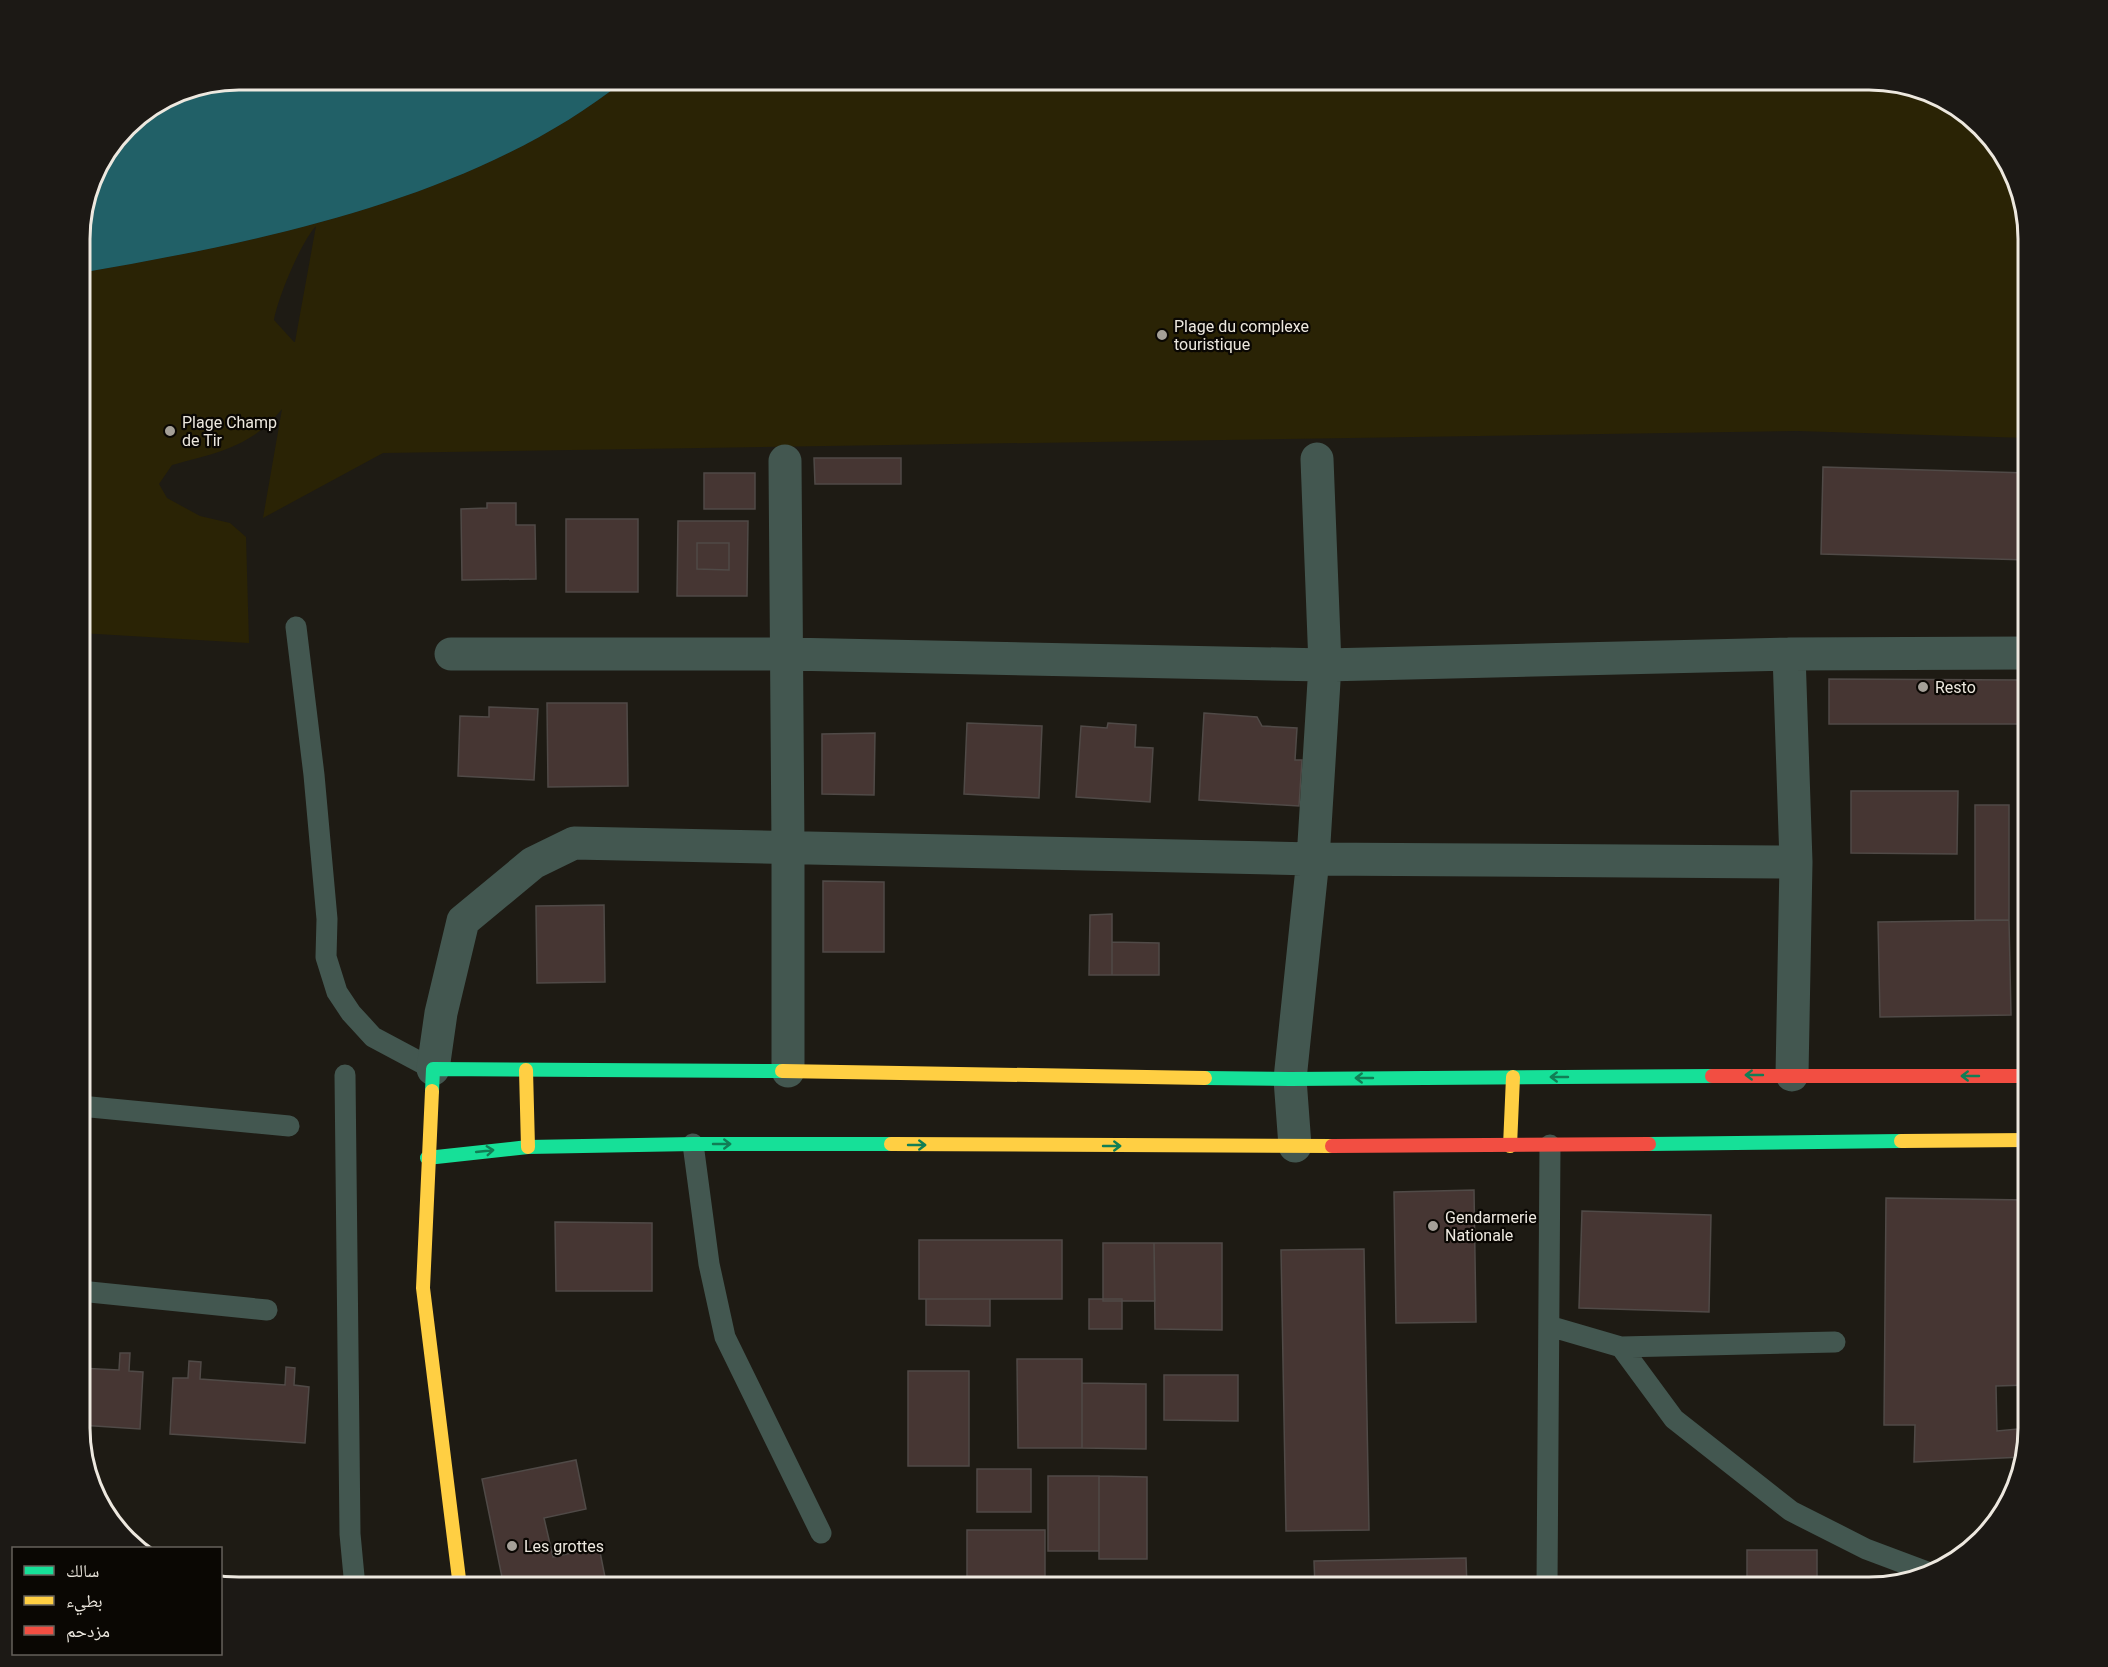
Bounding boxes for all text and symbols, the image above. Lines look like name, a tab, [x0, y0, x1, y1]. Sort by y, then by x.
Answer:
place label: Plage du complexe touristique	[1174, 317, 1309, 354]
marker: Plage du complexe touristique	[1155, 328, 1169, 342]
place label: Plage Champ de Tir	[182, 413, 277, 450]
marker: Plage Champ de Tir	[163, 424, 177, 438]
place label: Resto	[1935, 678, 1976, 697]
marker: Resto	[1916, 680, 1930, 694]
one-way arrow	[1744, 1070, 1764, 1081]
one-way arrow	[1960, 1070, 1980, 1082]
one-way arrow	[1550, 1071, 1570, 1083]
one-way arrow	[1355, 1072, 1375, 1084]
one-way arrow	[712, 1138, 732, 1150]
one-way arrow	[907, 1139, 927, 1151]
one-way arrow	[1102, 1140, 1122, 1152]
one-way arrow	[475, 1145, 495, 1156]
place label: Gendarmerie Nationale	[1445, 1208, 1537, 1245]
marker: Gendarmerie Nationale	[1426, 1219, 1440, 1233]
place label: Les grottes	[524, 1537, 604, 1556]
marker: Les grottes	[505, 1539, 519, 1553]
legend	[12, 1547, 222, 1655]
text: سالك	[66, 1560, 99, 1581]
text: بطيء	[66, 1590, 103, 1616]
text: مزدحم	[66, 1620, 110, 1643]

